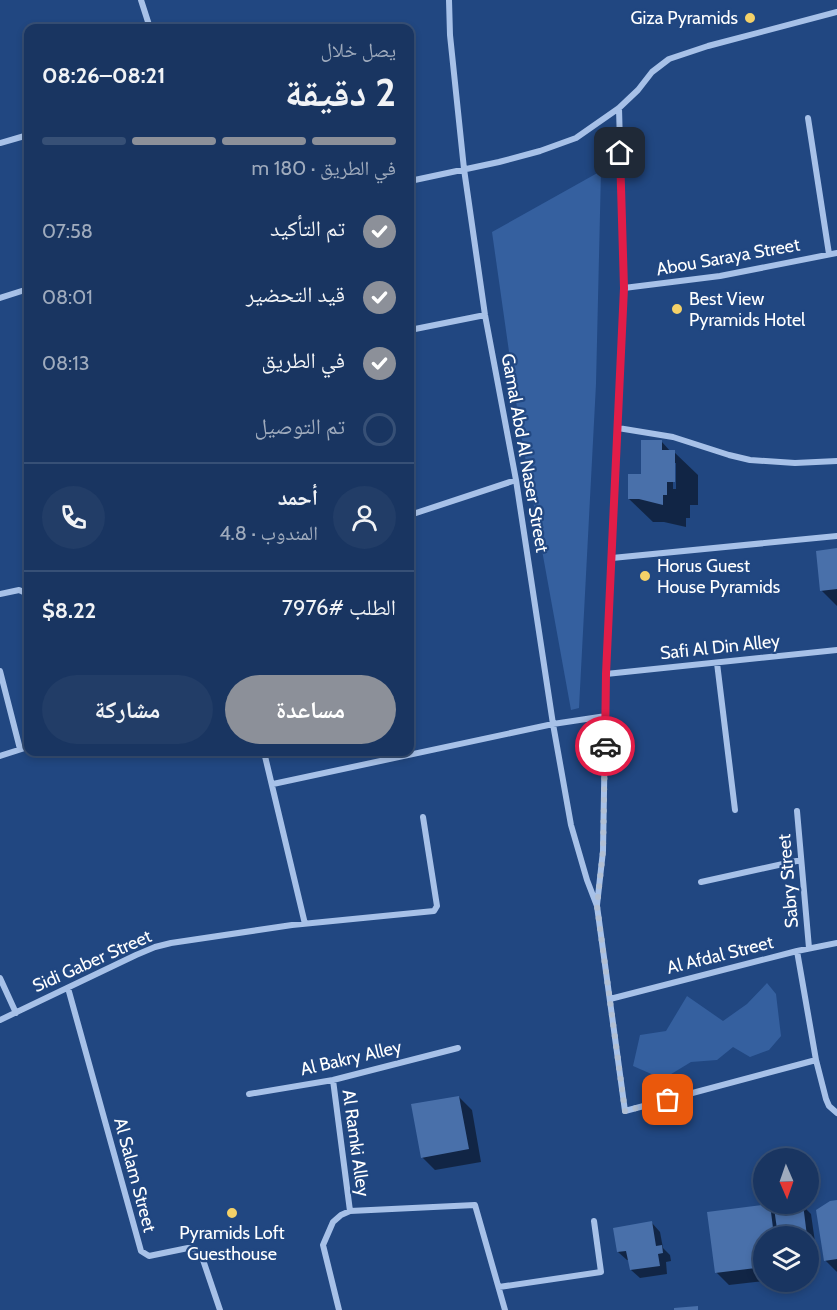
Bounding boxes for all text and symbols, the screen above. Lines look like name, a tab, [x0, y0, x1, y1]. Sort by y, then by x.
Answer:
place label: Giza Pyramids	[630, 7, 738, 29]
marker: Giza Pyramids	[743, 11, 757, 25]
text: يصل خلال	[320, 38, 396, 62]
text: 08:21–08:26	[42, 62, 165, 89]
text: 2 دقيقة	[285, 68, 396, 116]
pin	[594, 127, 645, 178]
icon: home	[603, 136, 636, 169]
text: في الطريق · 180 m	[252, 156, 396, 180]
text: تم التأكيد	[270, 215, 345, 242]
icon: check	[363, 215, 396, 248]
text: 07:58	[42, 219, 93, 243]
street label: Abou Saraya Street	[654, 234, 802, 280]
text: قيد التحضير	[246, 281, 345, 308]
icon: check	[363, 281, 396, 314]
text: 08:01	[42, 285, 93, 309]
place label: Best View Pyramids Hotel	[689, 288, 806, 331]
marker: Best View Pyramids Hotel	[670, 302, 684, 316]
text: في الطريق	[261, 347, 345, 374]
icon: check	[363, 347, 396, 380]
text: 08:13	[42, 351, 90, 375]
street label: Gamal Abd Al Naser Street	[497, 352, 553, 554]
text: تم التوصيل	[255, 413, 345, 440]
text: أحمد	[278, 484, 318, 511]
button: phone	[42, 486, 105, 549]
button: person	[333, 486, 396, 549]
text: المندوب · 4.8	[219, 521, 318, 545]
place label: Horus Guest House Pyramids	[657, 555, 780, 598]
marker: Horus Guest House Pyramids	[638, 569, 652, 583]
text: الطلب #7976	[282, 594, 396, 621]
text: $8.22	[42, 597, 96, 624]
street label: Safi Al Din Alley	[659, 630, 781, 664]
button: مشاركة	[42, 675, 213, 744]
button: مساعدة	[225, 675, 396, 744]
courier	[575, 716, 635, 776]
icon: car	[589, 730, 622, 763]
street label: Sabry Street	[773, 833, 803, 929]
street label: Sidi Gaber Street	[29, 925, 155, 997]
street label: Al Afdal Street	[664, 931, 776, 979]
street label: Al Bakry Alley	[298, 1036, 404, 1080]
pin	[642, 1074, 693, 1125]
icon: bag	[651, 1083, 684, 1116]
street label: Al Ramki Alley	[338, 1088, 374, 1198]
street label: Al Salam Street	[109, 1115, 161, 1235]
north arrow	[753, 1148, 819, 1214]
map controls	[753, 1148, 819, 1292]
marker: Pyramids Loft Guesthouse	[225, 1206, 239, 1220]
place label: Pyramids Loft Guesthouse	[179, 1222, 285, 1265]
button: layers	[753, 1226, 819, 1292]

